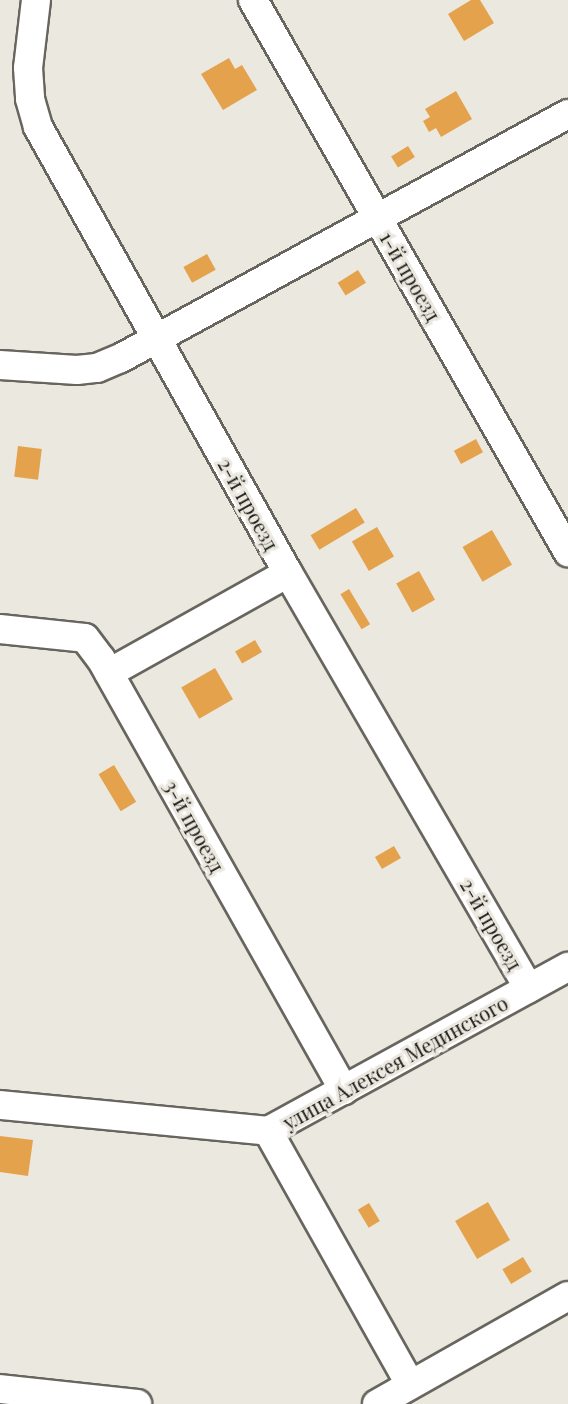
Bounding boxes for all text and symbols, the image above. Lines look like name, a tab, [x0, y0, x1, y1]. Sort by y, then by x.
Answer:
street label: 1-й проезд	[376, 227, 446, 325]
street label: 2-й проезд	[214, 454, 284, 554]
street label: 3-й проезд	[160, 776, 230, 876]
street label: 2-й проезд	[456, 874, 528, 974]
street label: улица Алексея Мединского	[278, 990, 512, 1134]

